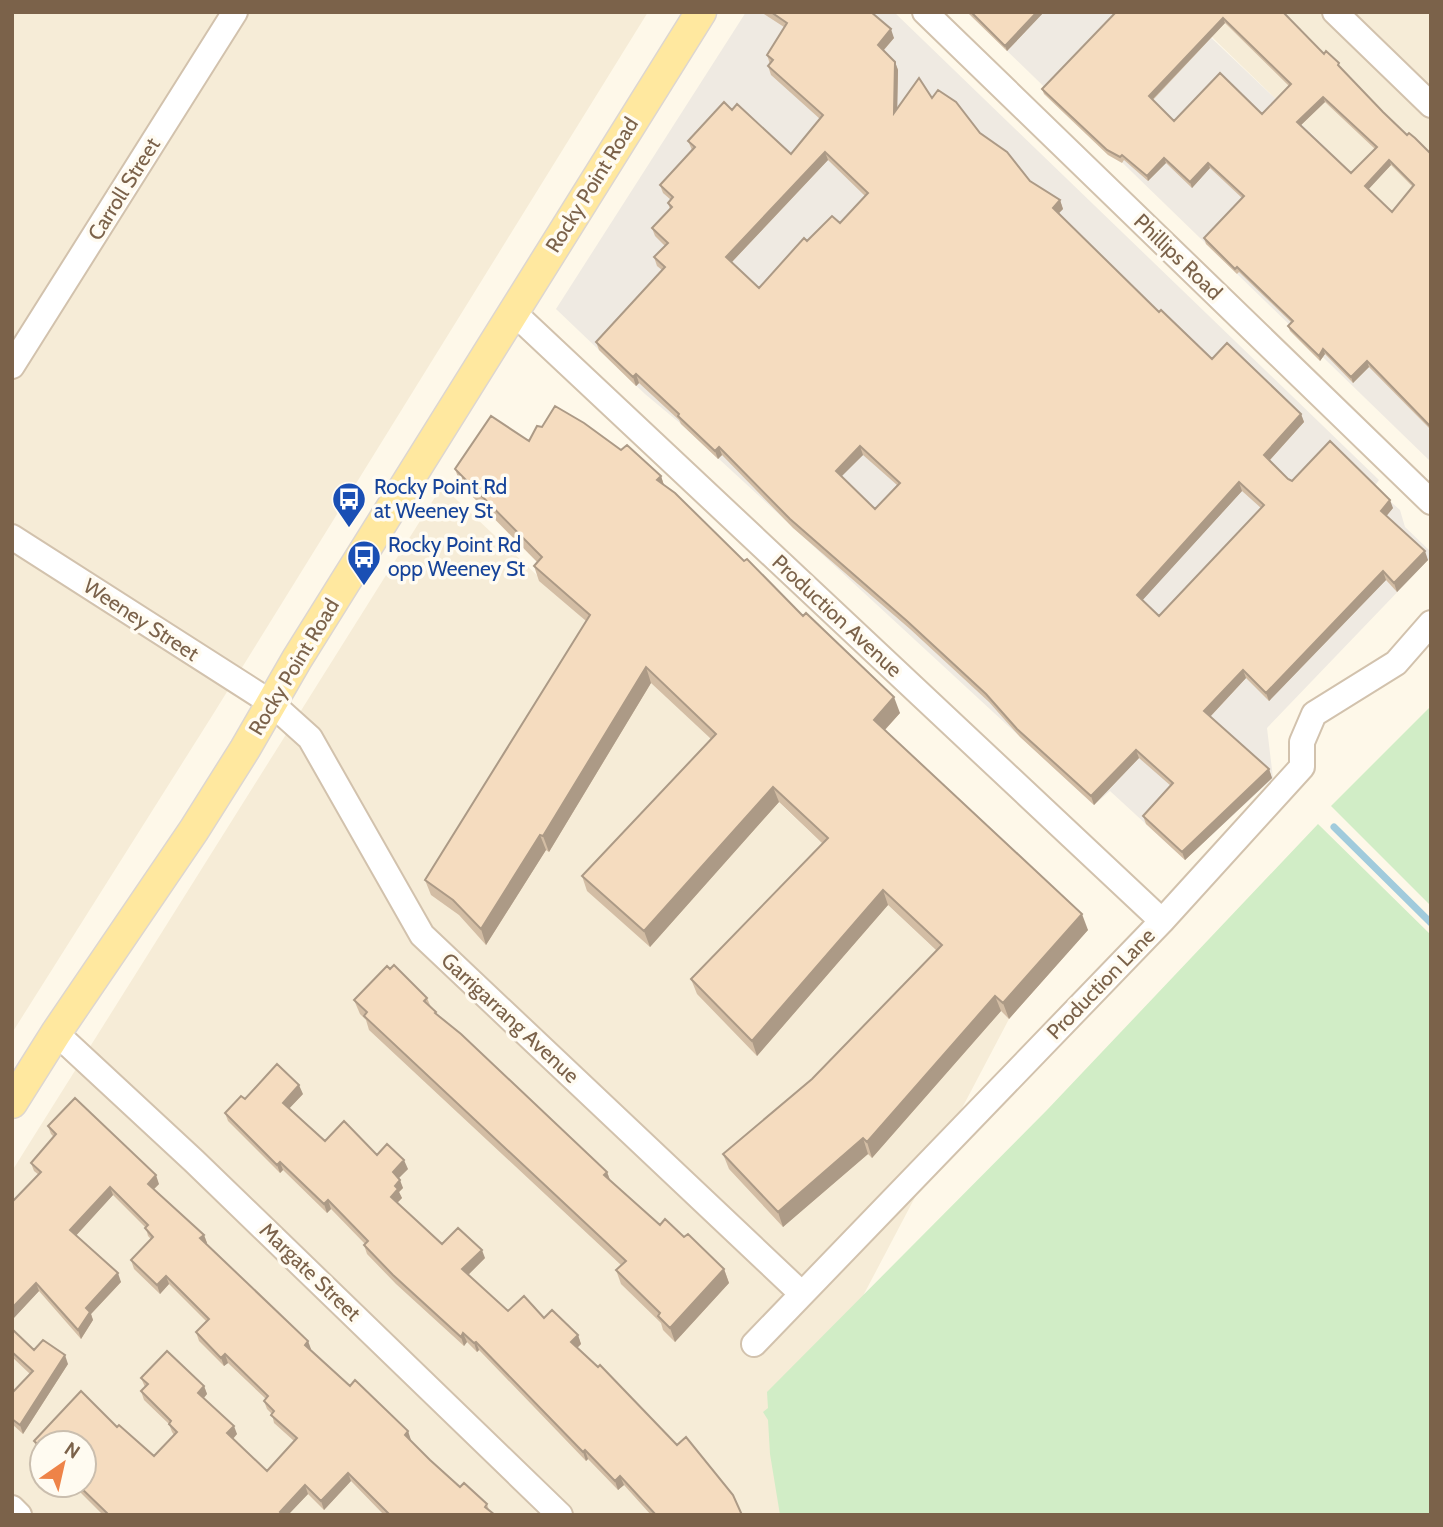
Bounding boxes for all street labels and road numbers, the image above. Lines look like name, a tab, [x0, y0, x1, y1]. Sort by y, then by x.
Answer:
street label: Rocky Point Road	[540, 112, 643, 257]
street label: Carroll Street	[82, 133, 165, 245]
street label: Phillips Road	[1129, 208, 1228, 305]
street label: Production Avenue	[767, 549, 908, 682]
street label: Weeney Street	[79, 573, 204, 666]
street label: Rocky Point Road	[243, 594, 344, 740]
street label: Production Lane	[1041, 923, 1160, 1044]
street label: Garrigarrang Avenue	[436, 947, 585, 1088]
street label: Margate Street	[255, 1217, 366, 1326]

